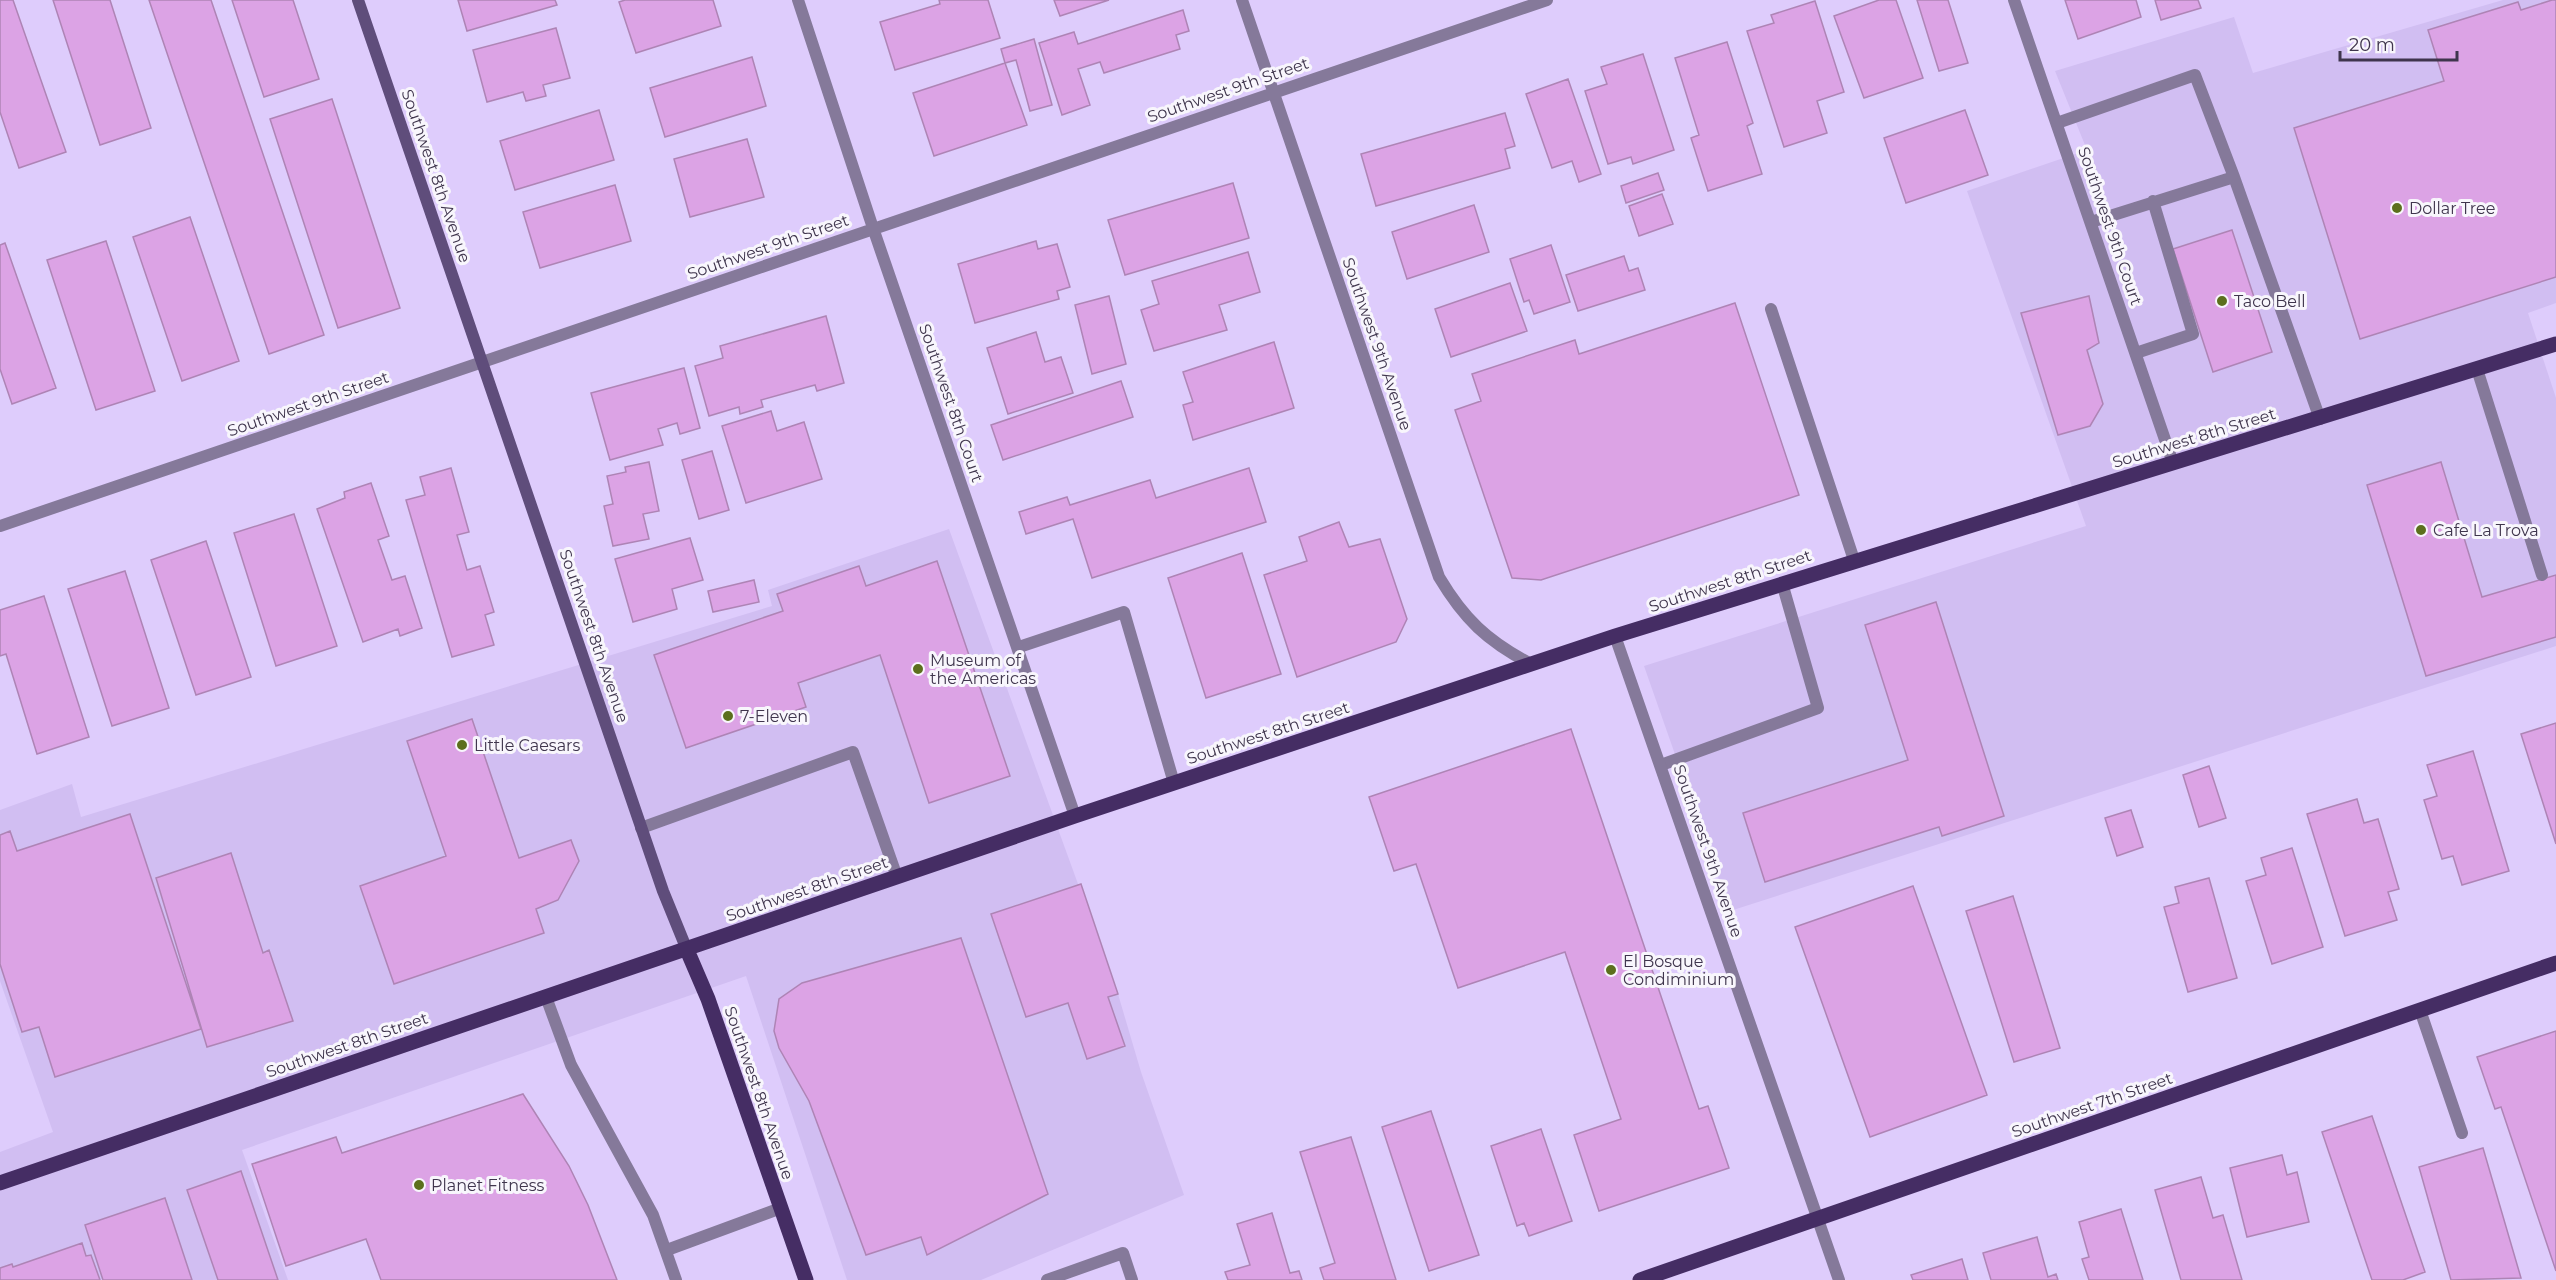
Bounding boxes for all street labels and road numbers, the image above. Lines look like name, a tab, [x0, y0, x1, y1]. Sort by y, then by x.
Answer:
street label: Southwest 9th Street	[1145, 53, 1312, 127]
street label: Southwest 8th Avenue	[397, 87, 475, 265]
street label: Southwest 9th Court	[2074, 144, 2146, 308]
street label: Southwest 9th Street	[685, 210, 852, 284]
street label: Southwest 9th Avenue	[1338, 255, 1416, 433]
street label: Southwest 8th Court	[915, 321, 987, 485]
street label: Southwest 9th Street	[225, 367, 392, 441]
street label: Southwest 8th Street	[2110, 404, 2278, 472]
street label: Southwest 8th Street	[1646, 546, 1814, 616]
street label: Southwest 8th Avenue	[555, 547, 633, 725]
street label: Southwest 8th Street	[1184, 698, 1352, 768]
street label: Southwest 9th Avenue	[1669, 762, 1747, 940]
street label: Southwest 8th Street	[724, 852, 891, 926]
street label: Southwest 8th Avenue	[720, 1004, 798, 1182]
street label: Southwest 8th Street	[264, 1008, 431, 1082]
street label: Southwest 7th Street	[2009, 1068, 2175, 1141]

